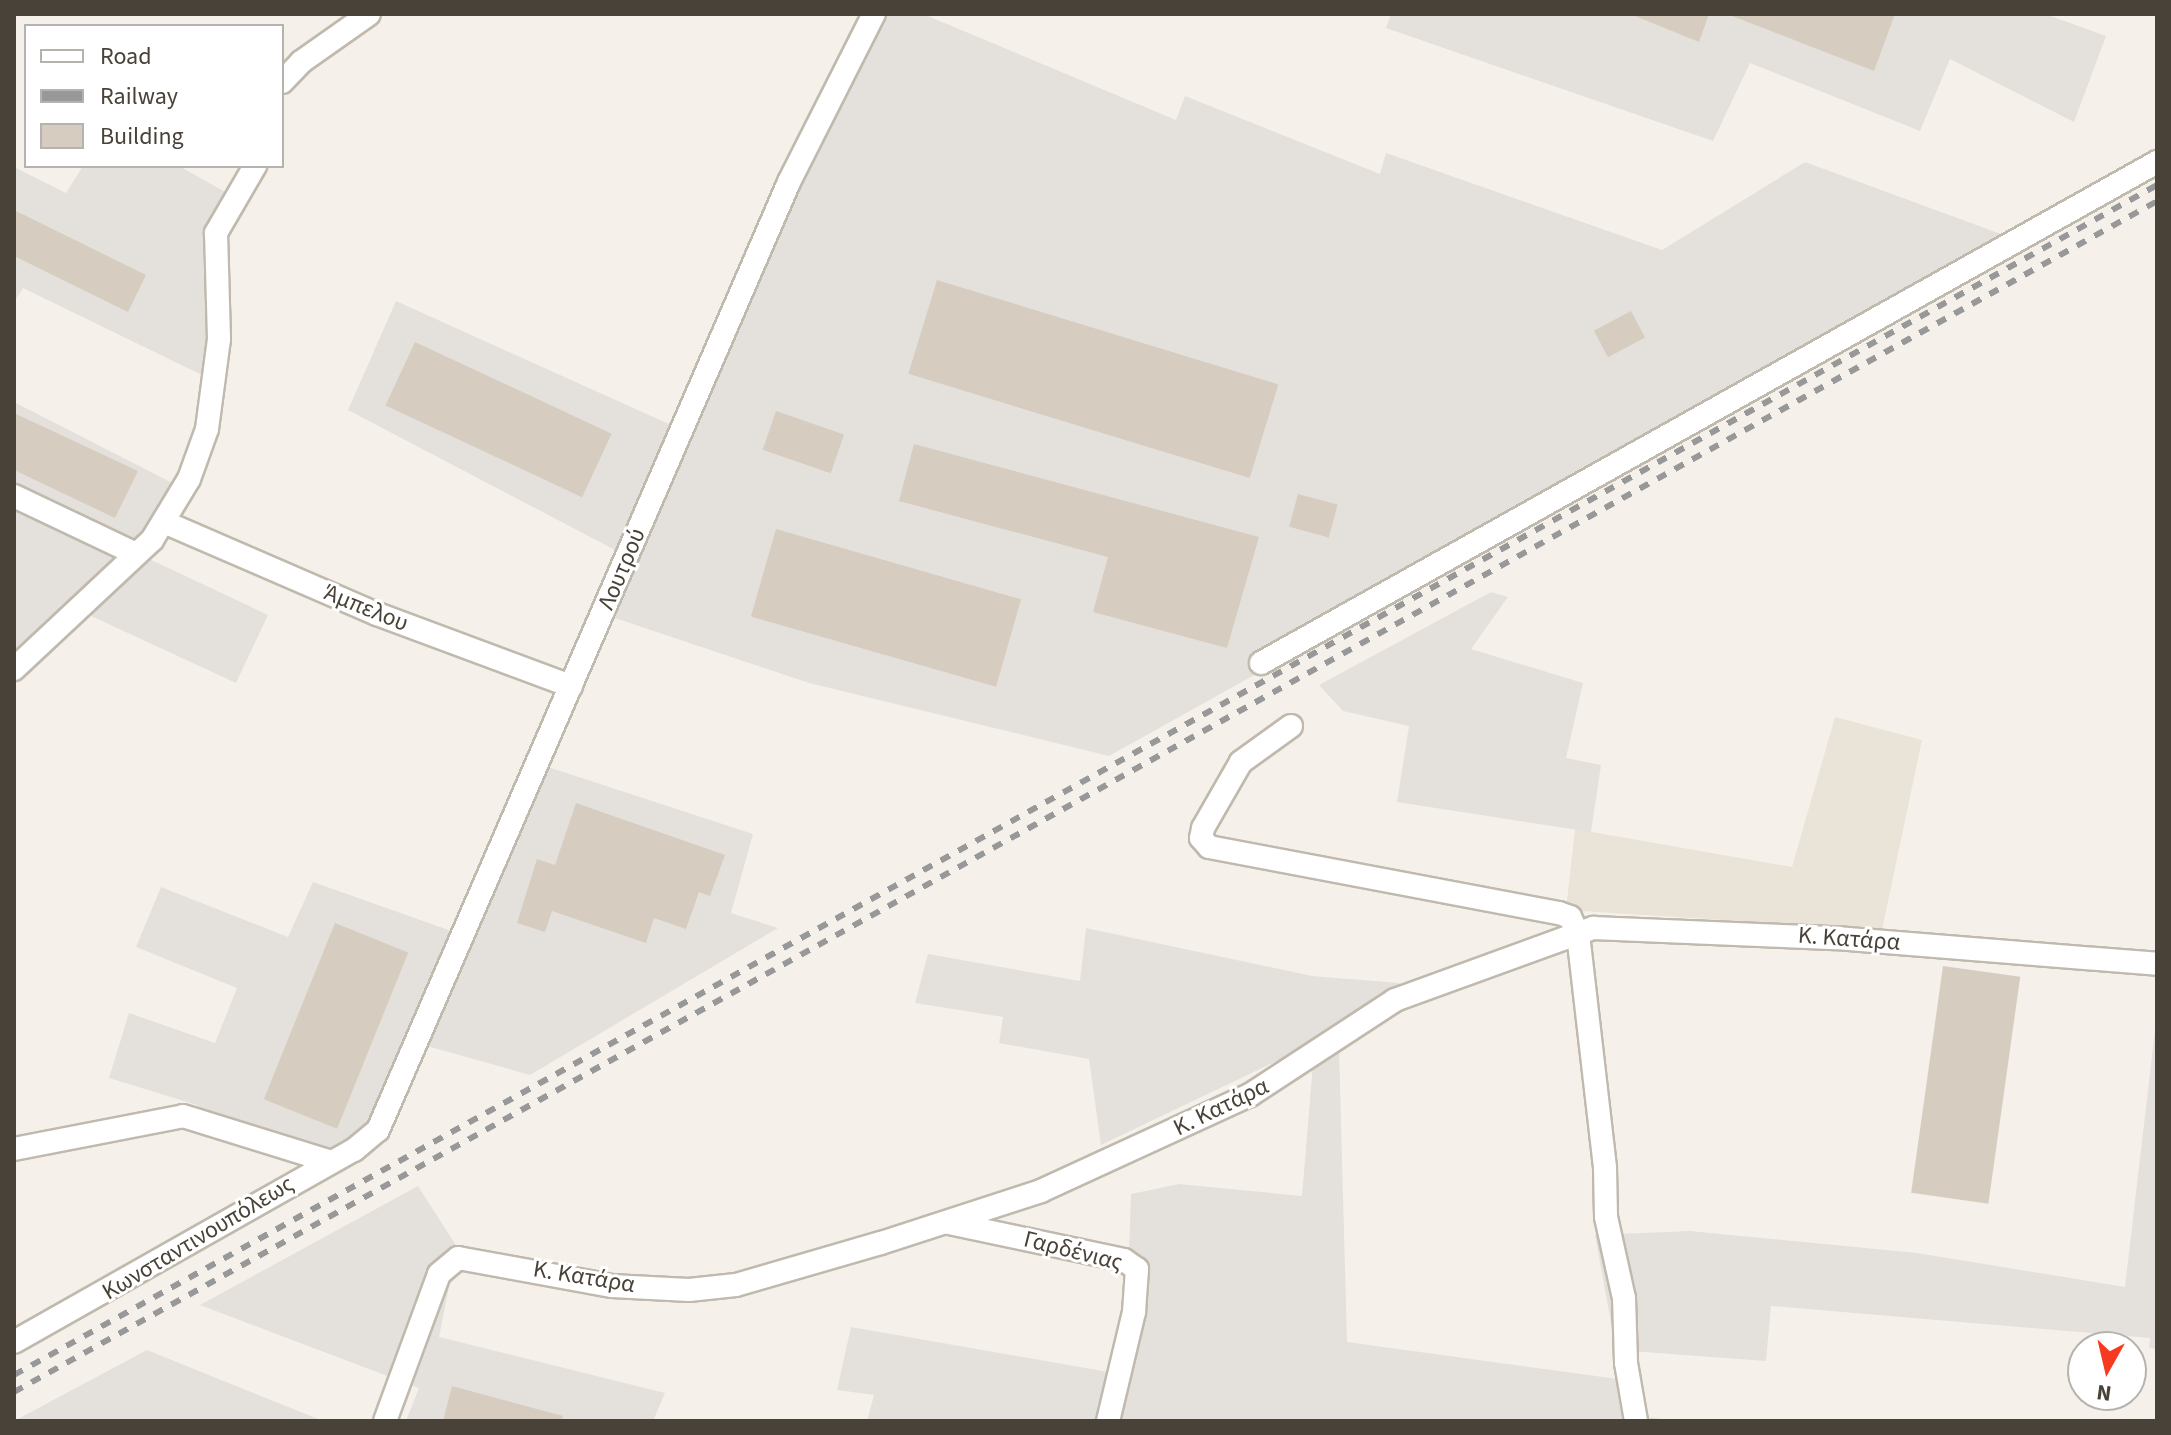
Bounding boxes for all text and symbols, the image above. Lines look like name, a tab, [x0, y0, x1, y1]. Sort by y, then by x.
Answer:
legend	[24, 24, 284, 168]
text: Road	[100, 39, 152, 74]
text: Railway	[100, 79, 178, 114]
text: Building	[100, 119, 184, 154]
street label: Λουτρού	[592, 524, 652, 614]
street label: Άμπελου	[320, 578, 412, 638]
street label: Κ. Κατάρα	[1797, 921, 1901, 957]
street label: Κ. Κατάρα	[1169, 1072, 1273, 1142]
street label: Κωνσταντινουπόλεως	[97, 1170, 299, 1306]
street label: Γαρδένιας	[1021, 1225, 1125, 1277]
street label: Κ. Κατάρα	[531, 1255, 637, 1299]
north arrow	[2067, 1331, 2147, 1411]
text: N	[2094, 1376, 2113, 1410]

